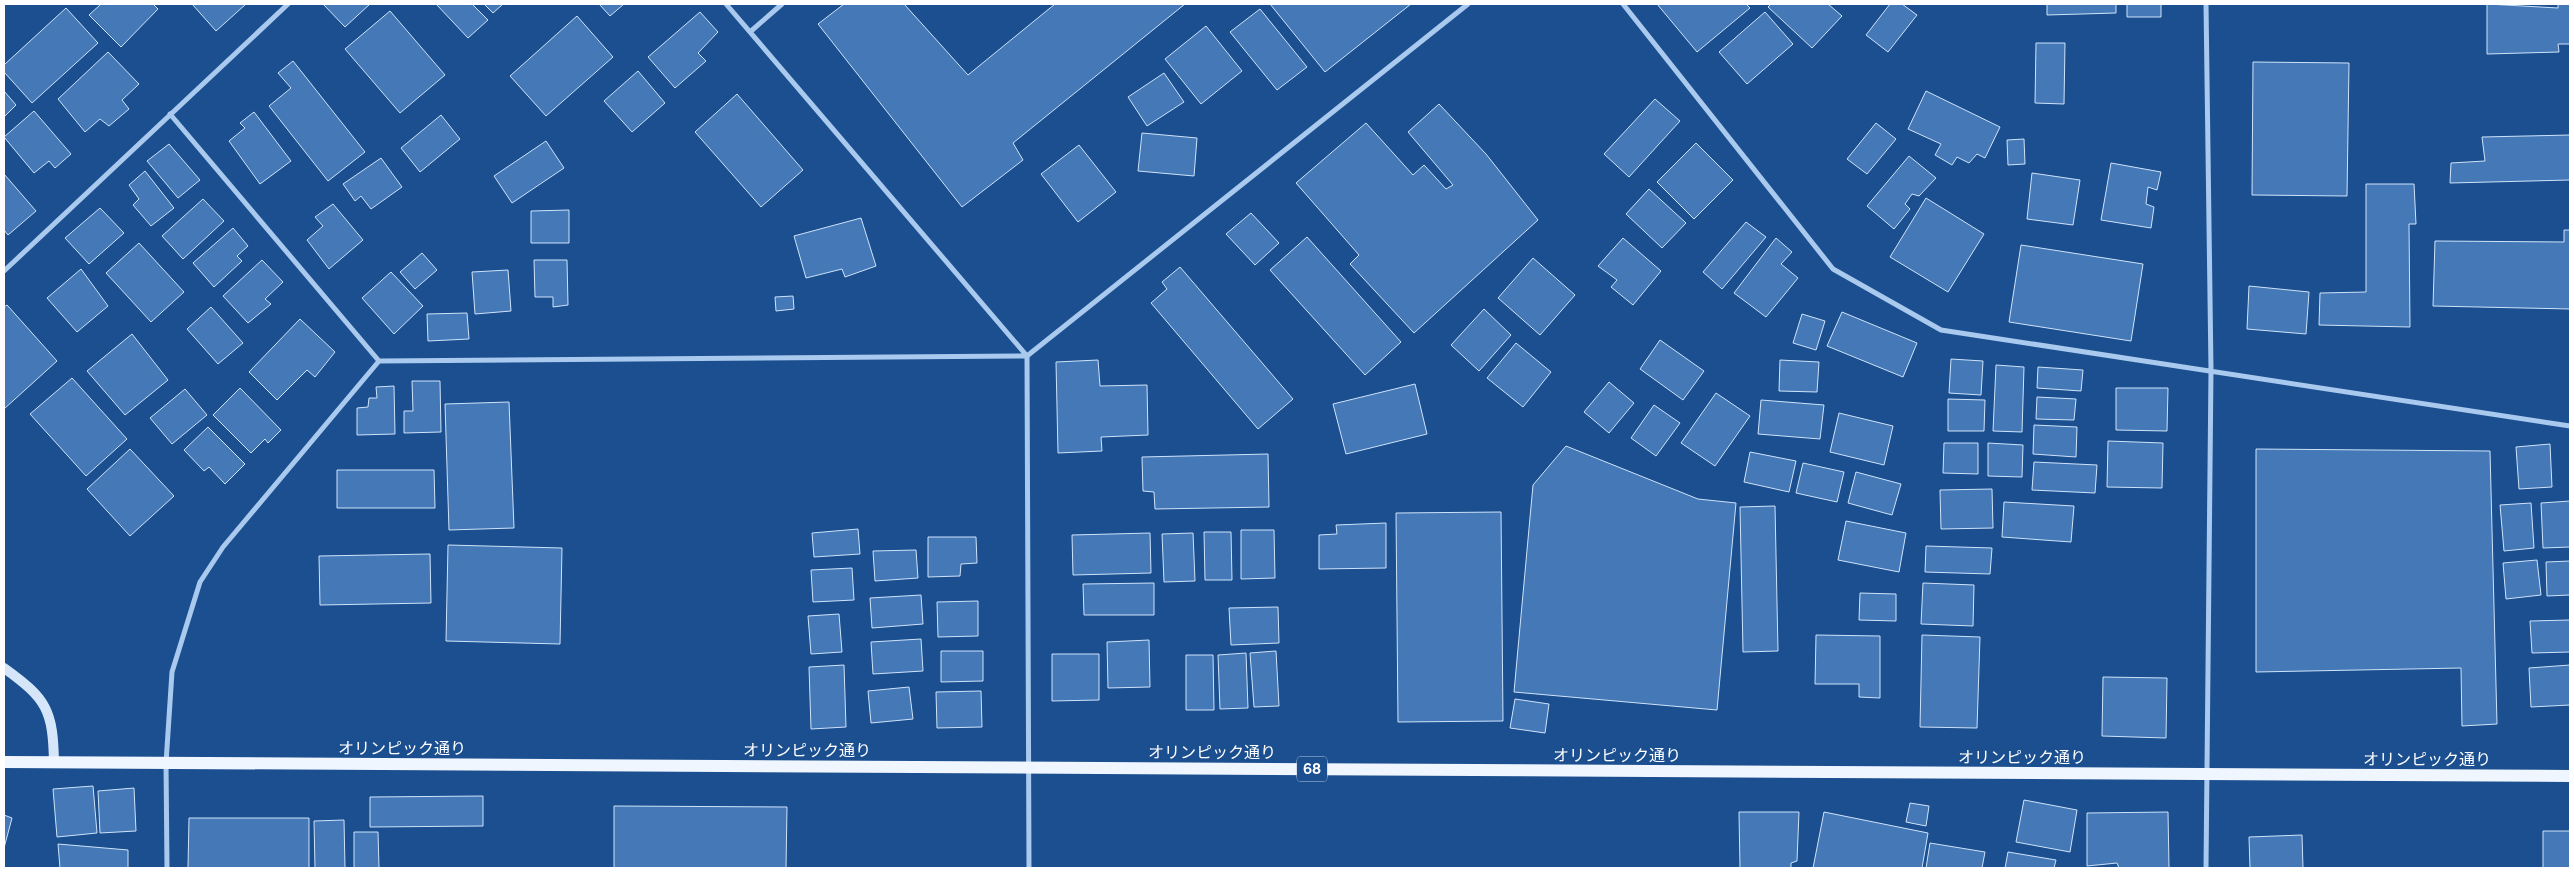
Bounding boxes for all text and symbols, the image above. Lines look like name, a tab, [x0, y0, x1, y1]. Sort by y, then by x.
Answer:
street label: オリンピック通り	[338, 739, 466, 758]
street label: オリンピック通り	[743, 741, 871, 760]
street label: オリンピック通り	[1148, 743, 1276, 762]
street label: オリンピック通り	[1553, 746, 1681, 765]
street label: オリンピック通り	[1958, 748, 2086, 767]
street label: オリンピック通り	[2363, 750, 2491, 769]
road number: 68	[1297, 756, 1327, 782]

